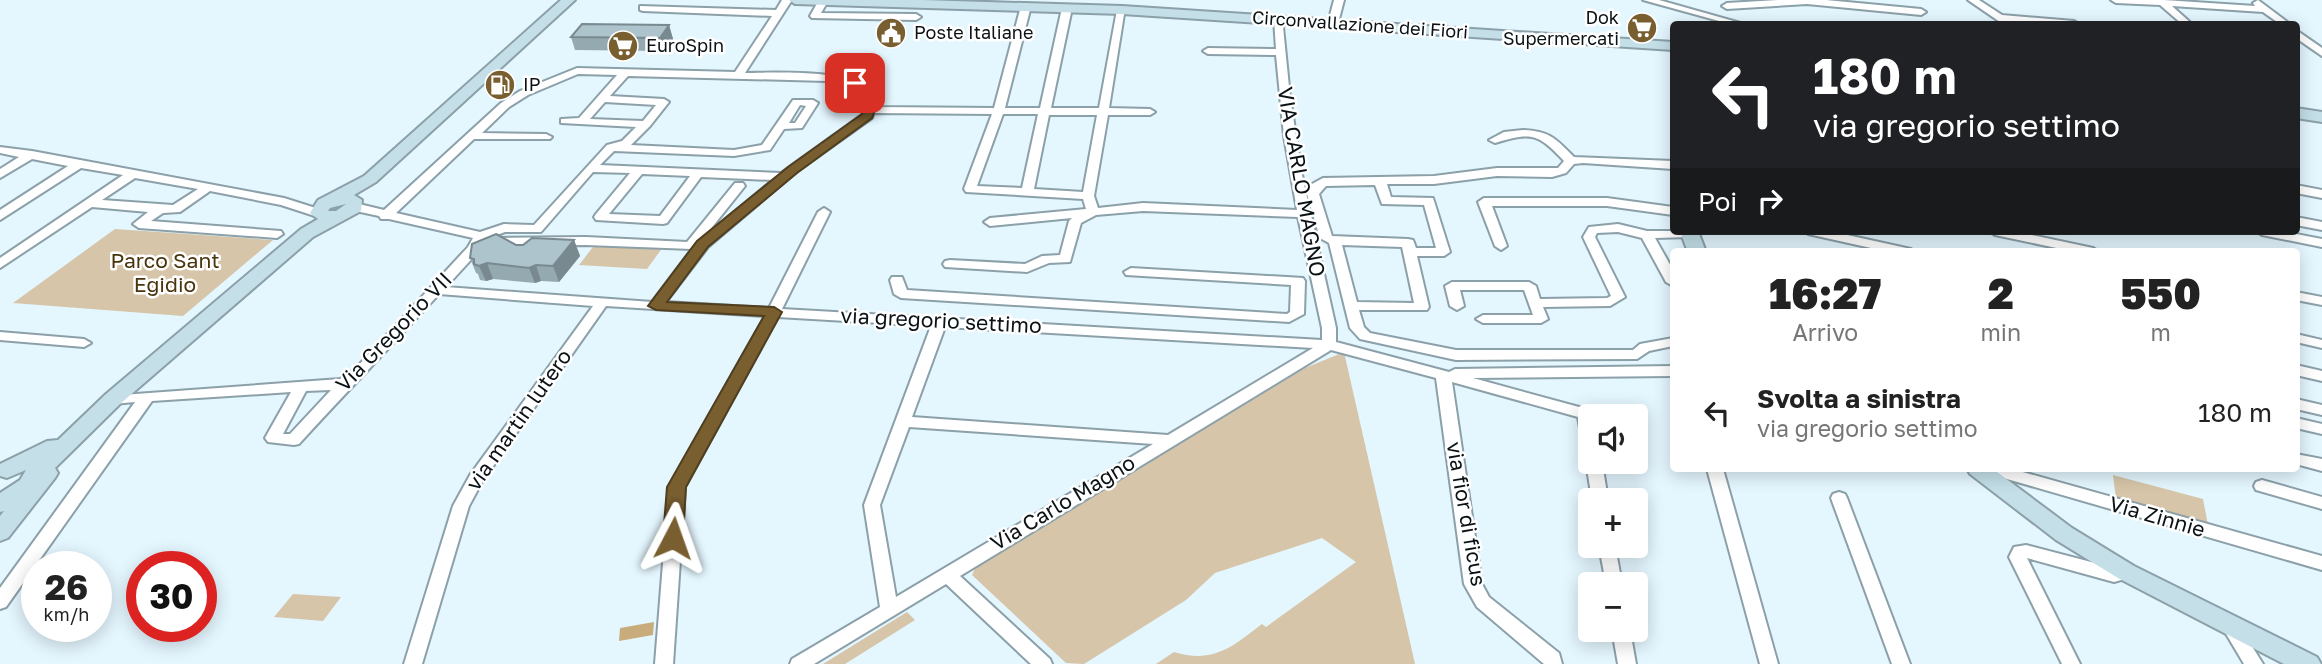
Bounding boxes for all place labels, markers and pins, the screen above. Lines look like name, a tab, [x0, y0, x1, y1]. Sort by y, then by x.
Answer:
place label: Dok Supermercati	[1503, 6, 1619, 49]
supermarket icon: Dok Supermercati	[1625, 11, 1659, 45]
public building icon: Poste Italiane	[874, 16, 908, 50]
place label: Poste Italiane	[914, 21, 1033, 43]
supermarket icon: EuroSpin	[606, 29, 640, 63]
place label: EuroSpin	[646, 34, 724, 56]
pin	[825, 53, 885, 113]
fuel station icon: IP	[483, 68, 517, 102]
place label: IP	[523, 73, 540, 95]

